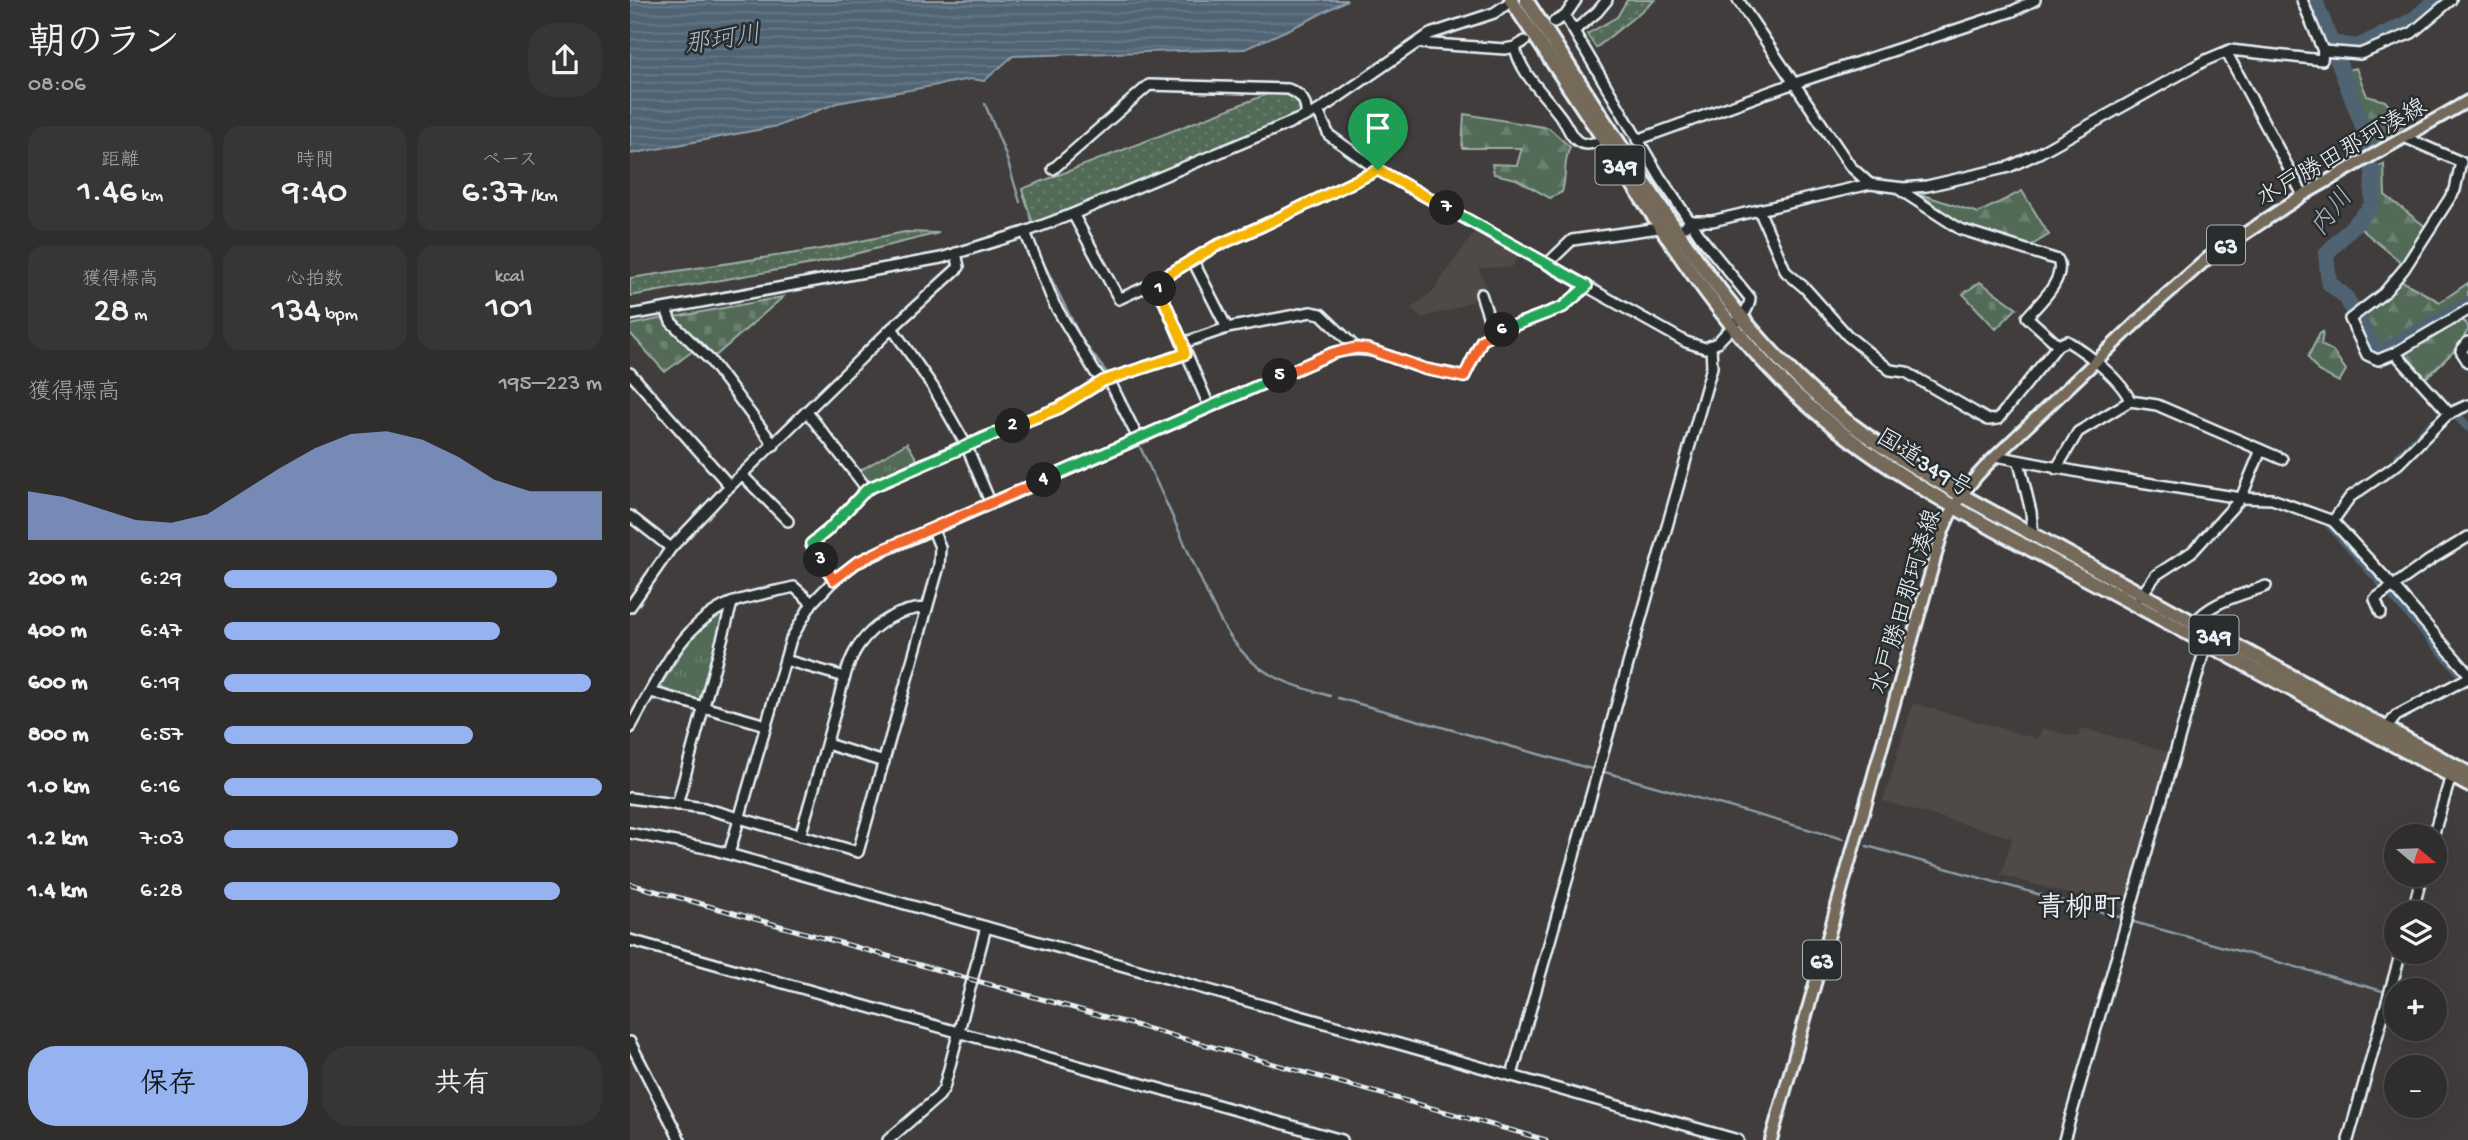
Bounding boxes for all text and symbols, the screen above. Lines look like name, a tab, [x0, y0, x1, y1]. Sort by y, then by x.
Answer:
water label: 那珂川	[682, 21, 764, 64]
button: share	[528, 23, 602, 97]
text: 朝のラン	[28, 24, 180, 68]
text: 08:06	[28, 72, 86, 99]
street label: 水戸勝田那珂湊線	[2252, 93, 2433, 215]
pin	[1348, 98, 1408, 170]
icon: arrive	[1359, 109, 1397, 147]
road number: 349	[1595, 146, 1644, 184]
text: 距離	[101, 150, 139, 173]
text: 時間	[296, 150, 334, 173]
text: ペース	[482, 150, 538, 173]
text: 1.46	[77, 173, 137, 214]
text: 9:40	[283, 173, 347, 214]
text: 6:37	[462, 173, 527, 214]
water label: 内川	[2305, 183, 2362, 244]
text: km	[137, 185, 163, 208]
text: /km	[527, 185, 558, 208]
pin: 7	[1430, 190, 1464, 226]
text: 7	[1442, 196, 1451, 219]
road number: 63	[2207, 226, 2245, 264]
text: kcal	[495, 266, 525, 289]
text: 獲得標高	[82, 269, 158, 292]
text: 心拍数	[286, 269, 344, 292]
pin: 1	[1142, 272, 1176, 306]
text: 1	[1155, 277, 1162, 300]
text: 101	[486, 289, 534, 330]
text: 28	[93, 292, 130, 333]
text: 134	[272, 292, 321, 333]
text: m	[130, 304, 148, 327]
text: bpm	[321, 304, 358, 327]
pin: 6	[1484, 312, 1520, 348]
text: 6	[1497, 318, 1506, 341]
pin: 5	[1262, 358, 1298, 394]
text: 5	[1275, 364, 1285, 387]
text: 195–223 m	[499, 371, 602, 398]
text: 獲得標高	[28, 380, 120, 407]
pin: 2	[996, 408, 1030, 444]
text: 2	[1008, 414, 1017, 437]
street label: 国道349号	[1870, 423, 1977, 506]
pin: 4	[1026, 462, 1062, 498]
text: 4	[1039, 468, 1048, 491]
street label: 水戸勝田那珂湊線	[1864, 506, 1949, 698]
pin: 3	[804, 542, 838, 578]
text: 3	[816, 548, 825, 571]
text: 200 m	[28, 566, 87, 593]
text: 6:29	[140, 566, 182, 593]
road number: 349	[2190, 615, 2238, 654]
text: 400 m	[28, 618, 87, 645]
text: 6:47	[140, 618, 182, 645]
text: 600 m	[28, 670, 88, 697]
text: 6:19	[140, 670, 180, 697]
text: 800 m	[28, 722, 89, 749]
text: 6:57	[140, 722, 183, 749]
text: 1.0 km	[28, 774, 90, 801]
text: 6:16	[140, 774, 180, 801]
north arrow	[2384, 824, 2446, 887]
map controls	[2384, 824, 2447, 1118]
text: 1.2 km	[28, 826, 88, 853]
text: 7:03	[140, 826, 184, 853]
text: 1.4 km	[28, 878, 87, 905]
text: 6:28	[140, 878, 183, 905]
district label: 青柳町	[2037, 892, 2121, 926]
button: layers	[2384, 901, 2447, 964]
road number: 63	[1803, 940, 1841, 979]
button: +	[2384, 978, 2447, 1041]
button: 保存	[28, 1046, 308, 1126]
button: 共有	[322, 1046, 602, 1126]
button: −	[2384, 1055, 2447, 1118]

